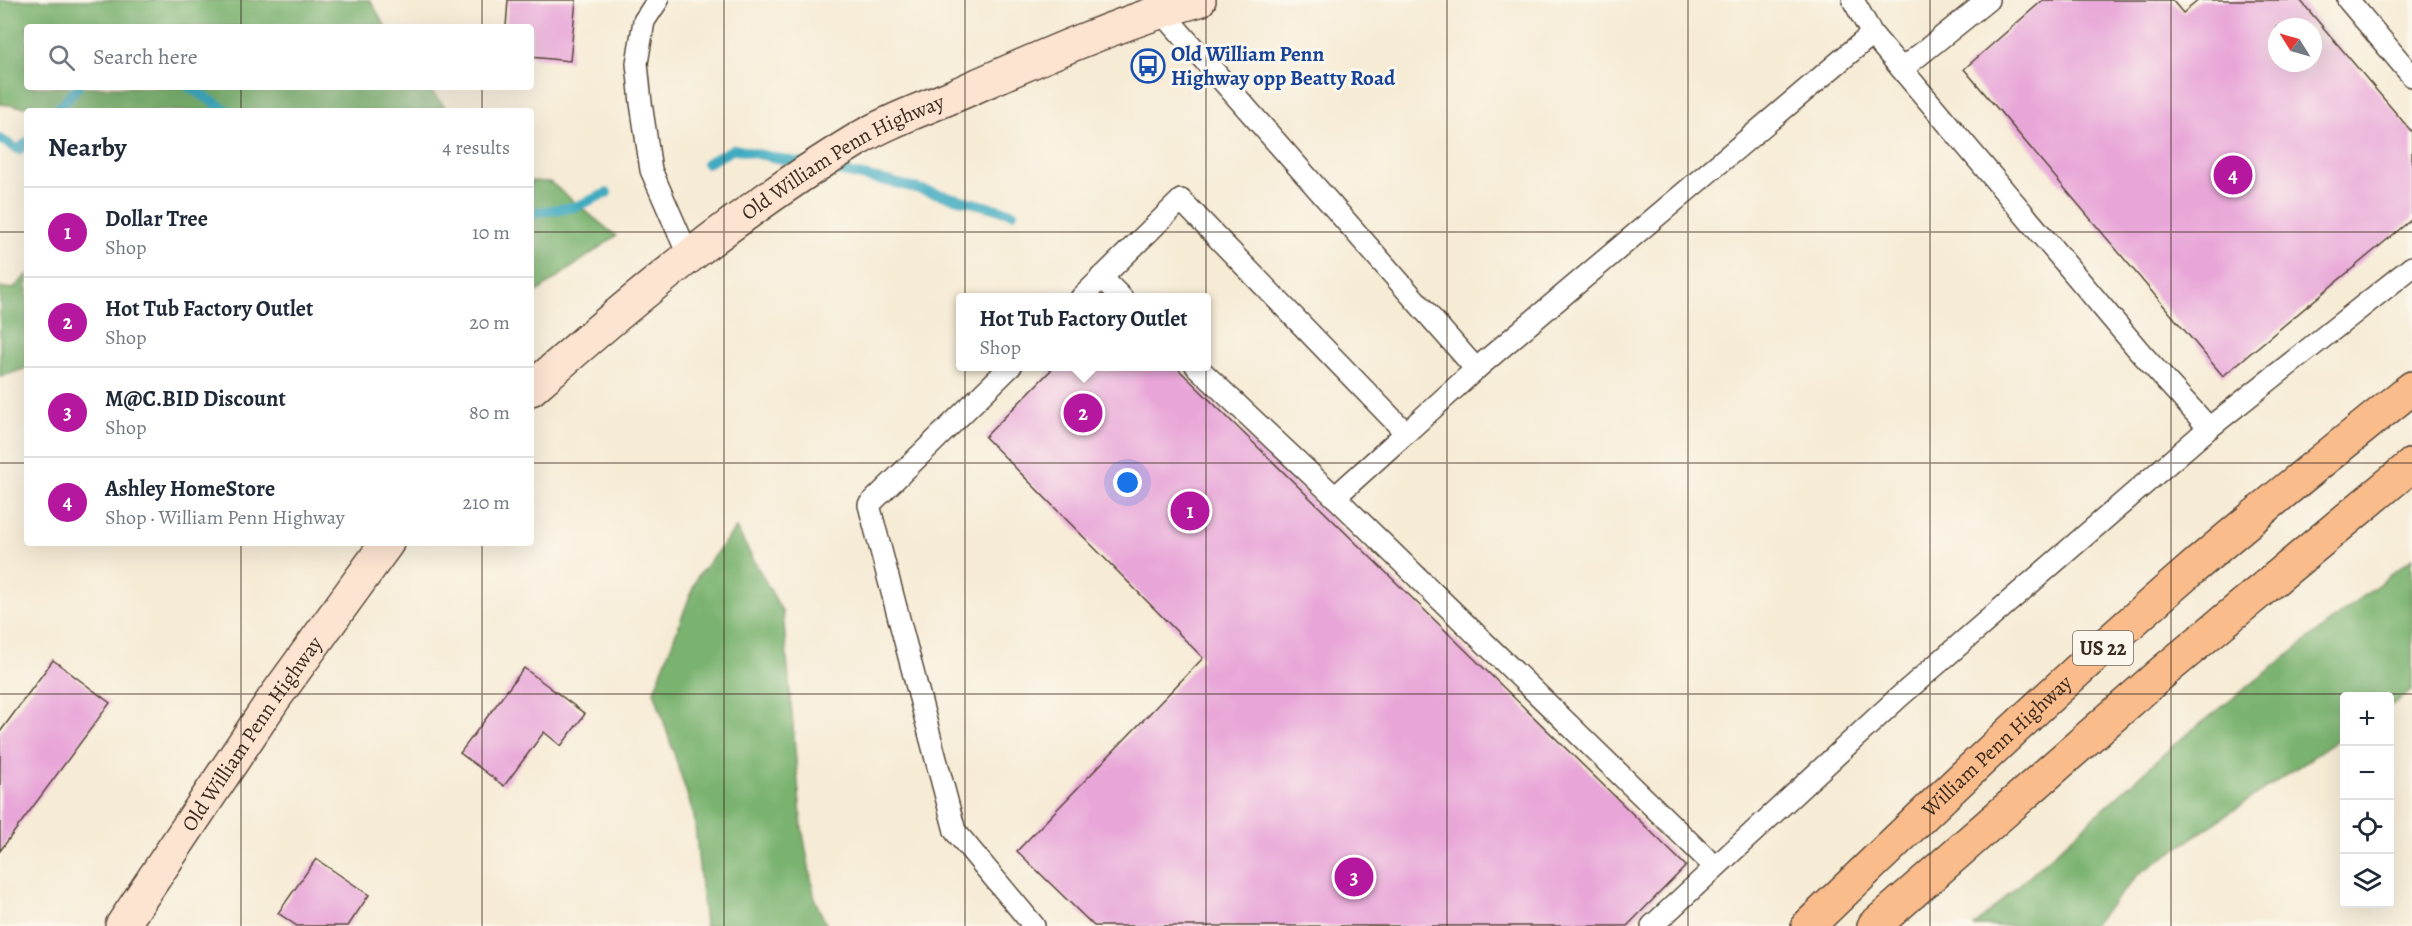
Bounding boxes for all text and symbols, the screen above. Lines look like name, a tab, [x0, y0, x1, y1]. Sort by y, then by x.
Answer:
north arrow	[2268, 18, 2322, 72]
search box	[24, 24, 534, 90]
place label: Old William Penn Highway opp Beatty Road	[1171, 40, 1396, 92]
icon: search	[45, 41, 78, 74]
text: Search here	[93, 42, 198, 72]
bus stop icon: Old William Penn Highway opp Beatty Road	[1130, 48, 1166, 84]
street label: Old William Penn Highway	[735, 87, 949, 227]
text: Nearby	[48, 130, 127, 165]
text: 4 results	[442, 134, 510, 161]
pin: 4	[2214, 152, 2252, 198]
text: Dollar Tree	[105, 204, 208, 234]
text: 1	[64, 219, 71, 246]
text: 10 m	[472, 219, 510, 246]
text: Shop	[105, 234, 147, 261]
popup	[956, 293, 1211, 371]
text: Hot Tub Factory Outlet	[105, 294, 313, 324]
text: Hot Tub Factory Outlet	[979, 304, 1188, 334]
text: 2	[63, 309, 72, 336]
text: 20 m	[469, 309, 510, 336]
text: Shop	[105, 324, 147, 351]
text: Shop	[979, 334, 1021, 361]
text: M@C.BID Discount	[105, 384, 286, 414]
pin: 2	[1064, 390, 1102, 436]
text: 3	[63, 399, 72, 426]
text: 80 m	[469, 399, 510, 426]
text: Shop	[105, 414, 147, 441]
your location	[1113, 468, 1142, 497]
text: Ashley HomeStore	[105, 474, 275, 504]
pin: 1	[1170, 488, 1210, 534]
text: 4	[63, 489, 72, 516]
text: 210 m	[462, 489, 510, 516]
text: Shop · William Penn Highway	[105, 504, 345, 531]
street label: Old William Penn Highway	[175, 630, 329, 837]
road number: US 22	[2073, 631, 2133, 665]
street label: William Penn Highway	[1915, 668, 2078, 824]
map controls	[2340, 692, 2394, 908]
button: +	[2340, 692, 2394, 746]
button: −	[2340, 746, 2394, 800]
button: locate	[2340, 800, 2394, 854]
pin: 3	[1334, 854, 1374, 900]
button: layers	[2340, 854, 2394, 908]

